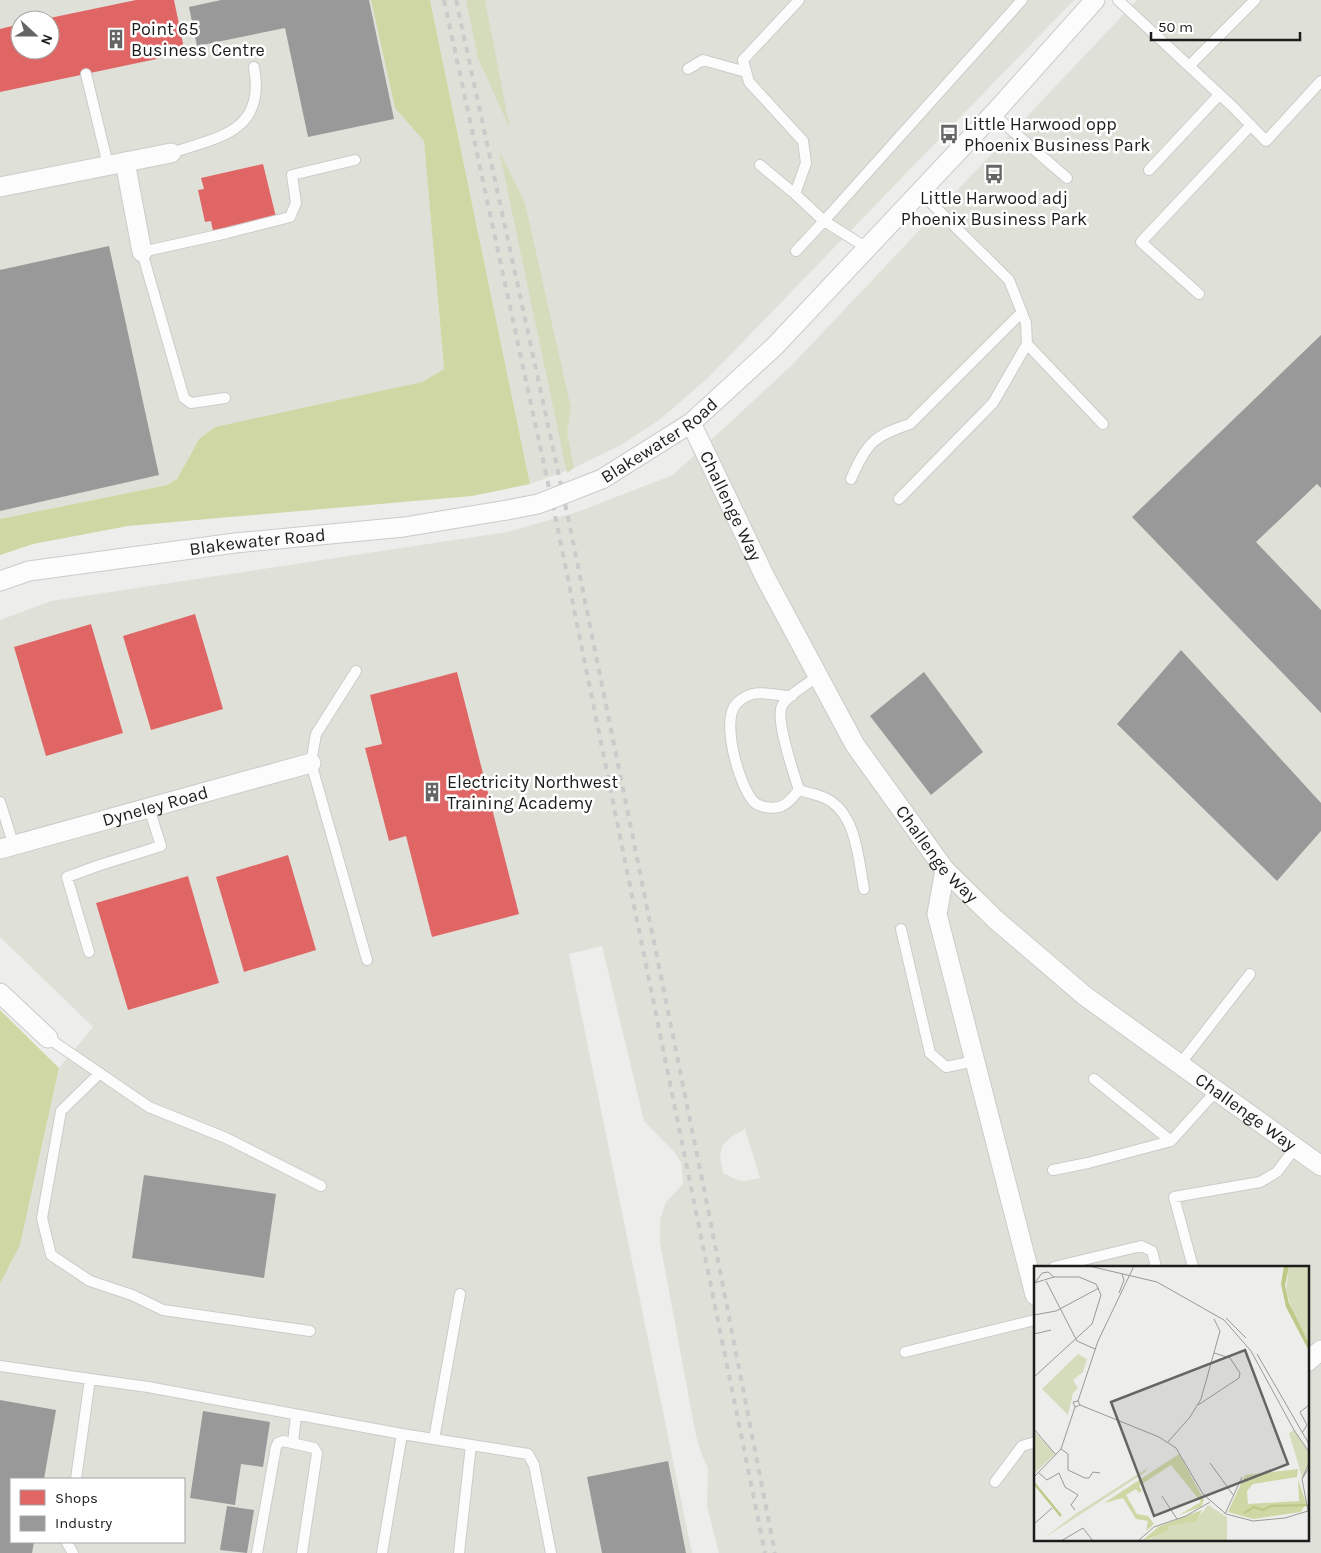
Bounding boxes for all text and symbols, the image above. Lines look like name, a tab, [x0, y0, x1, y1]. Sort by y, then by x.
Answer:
north arrow	[10, 10, 60, 60]
scale bar	[1151, 10, 1300, 42]
place label: Point 65 Business Centre	[131, 18, 265, 61]
text: 50 m	[1158, 18, 1193, 36]
building icon: Point 65 Business Centre	[105, 28, 127, 50]
text: N	[37, 32, 56, 47]
place label: Little Harwood opp Phoenix Business Park	[964, 113, 1150, 156]
bus stop icon: Little Harwood opp Phoenix Business Park	[938, 123, 960, 145]
bus stop icon: Little Harwood adj Phoenix Business Park	[983, 163, 1005, 185]
place label: Little Harwood adj Phoenix Business Park	[901, 187, 1087, 230]
street label: Blakewater Road	[597, 393, 722, 488]
street label: Challenge Way	[695, 447, 767, 565]
street label: Blakewater Road	[188, 523, 326, 560]
place label: Electricity Northwest Training Academy	[447, 771, 618, 814]
street label: Dyneley Road	[100, 781, 211, 831]
building icon: Electricity Northwest Training Academy	[421, 781, 443, 803]
street label: Challenge Way	[891, 801, 983, 908]
street label: Challenge Way	[1191, 1068, 1301, 1156]
inset map	[1034, 1266, 1308, 1540]
legend	[10, 1478, 185, 1543]
text: Shops	[55, 1489, 98, 1507]
text: Industry	[55, 1514, 112, 1532]

